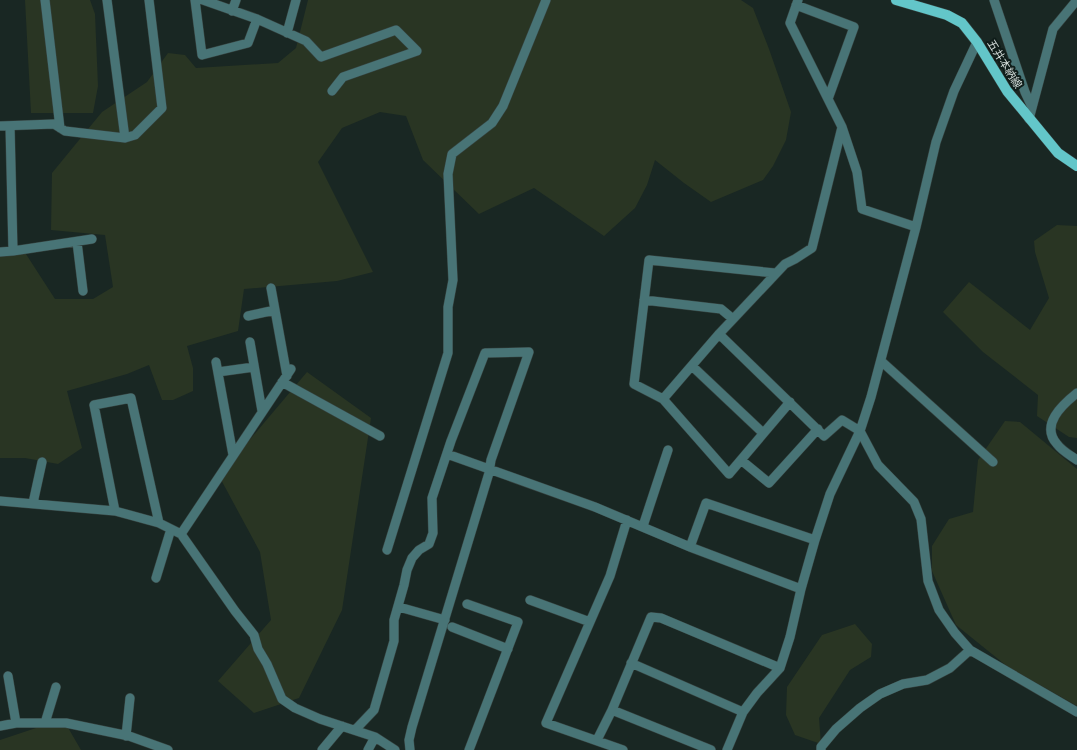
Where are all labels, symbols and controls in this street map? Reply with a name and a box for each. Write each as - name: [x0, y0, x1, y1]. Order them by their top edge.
- street label: 五井本納線: [985, 37, 1025, 91]

